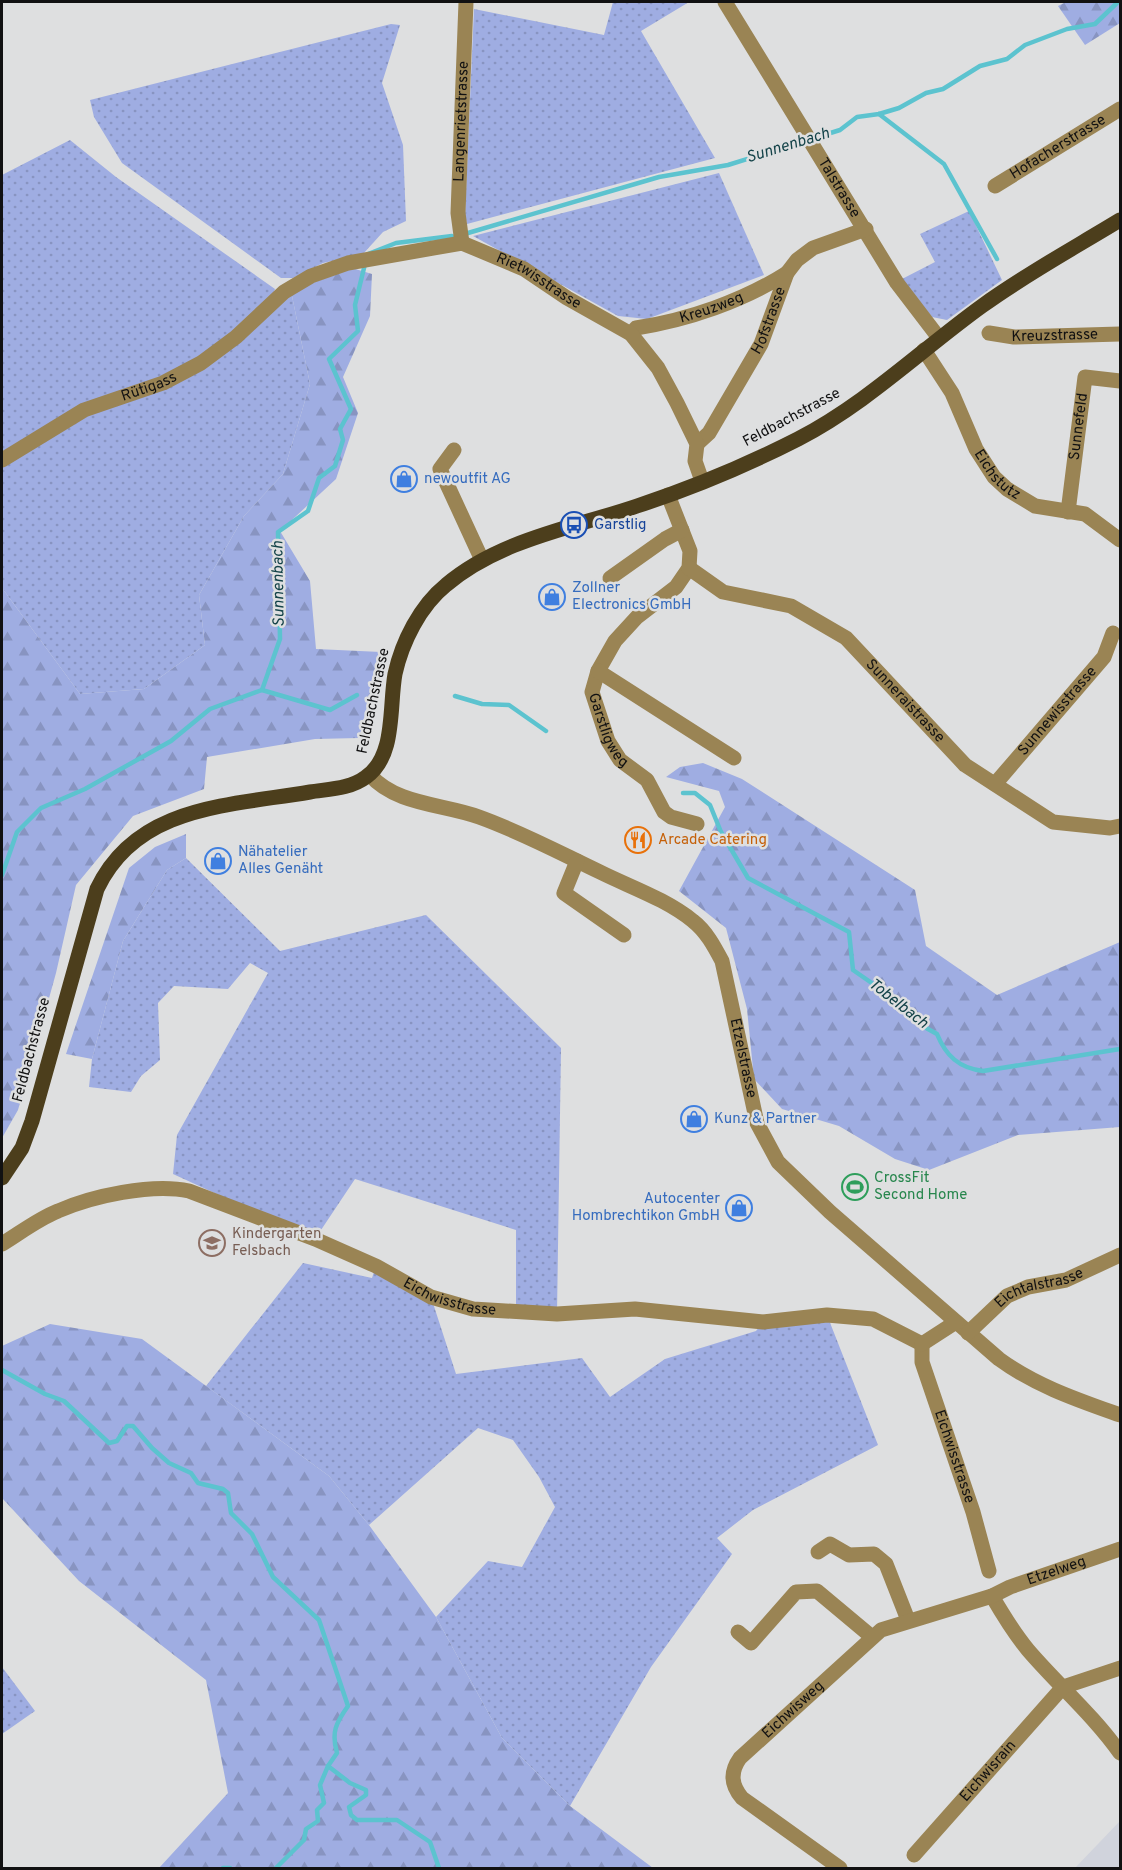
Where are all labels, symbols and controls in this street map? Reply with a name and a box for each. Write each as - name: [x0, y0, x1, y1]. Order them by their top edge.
- street label: Langenrietstrasse: [450, 61, 473, 182]
- street label: Hofacherstrasse: [1006, 110, 1110, 184]
- water label: Sunnenbach: [744, 124, 832, 168]
- street label: Talstrasse: [813, 154, 864, 221]
- street label: Rietwisstrasse: [493, 249, 585, 314]
- street label: Hofstrasse: [747, 284, 791, 358]
- street label: Kreuzweg: [677, 288, 747, 328]
- street label: Kreuzstrasse: [1011, 325, 1098, 347]
- street label: Rütigass: [119, 368, 180, 406]
- street label: Feldbachstrasse: [740, 384, 844, 452]
- street label: Sunnefeld: [1065, 392, 1092, 461]
- street label: Eichstutz: [969, 446, 1024, 504]
- shop icon: newoutfit AG: [389, 464, 419, 494]
- place label: newoutfit AG: [424, 470, 511, 489]
- bus stop icon: Garstlig: [559, 510, 589, 540]
- place label: Garstlig: [594, 516, 647, 535]
- water label: Sunnenbach: [268, 541, 290, 627]
- place label: Zollner Electronics GmbH: [572, 579, 692, 615]
- shop icon: Zollner Electronics GmbH: [537, 582, 567, 612]
- street label: Feldbachstrasse: [354, 646, 394, 756]
- street label: Sunneraistrasse: [861, 655, 949, 747]
- street label: Sunnewisstrasse: [1014, 663, 1101, 760]
- street label: Garstligweg: [584, 691, 632, 772]
- restaurant icon: Arcade Catering: [623, 825, 653, 855]
- place label: Arcade Catering: [658, 831, 767, 850]
- place label: Nähatelier Alles Genäht: [238, 843, 323, 879]
- shop icon: Nähatelier Alles Genäht: [203, 846, 233, 876]
- water label: Tobelbach: [864, 974, 932, 1034]
- street label: Feldbachstrasse: [9, 996, 55, 1104]
- street label: Etzelstrasse: [725, 1016, 761, 1100]
- shop icon: Kunz & Partner: [679, 1104, 709, 1134]
- place label: Kunz & Partner: [714, 1110, 817, 1129]
- place label: CrossFit Second Home: [874, 1169, 967, 1205]
- sports icon: CrossFit Second Home: [840, 1172, 870, 1202]
- place label: Autocenter Hombrechtikon GmbH: [572, 1190, 720, 1226]
- shop icon: Autocenter Hombrechtikon GmbH: [724, 1193, 754, 1223]
- place label: Kindergarten Felsbach: [232, 1225, 321, 1261]
- school or university icon: Kindergarten Felsbach: [197, 1228, 227, 1258]
- street label: Eichtalstrasse: [991, 1264, 1087, 1312]
- street label: Eichwisstrasse: [400, 1274, 497, 1320]
- street label: Eichwisstrasse: [929, 1407, 979, 1506]
- street label: Etzelweg: [1024, 1552, 1088, 1590]
- street label: Eichwisweg: [758, 1677, 828, 1743]
- street label: Eichwisrain: [956, 1737, 1021, 1806]

